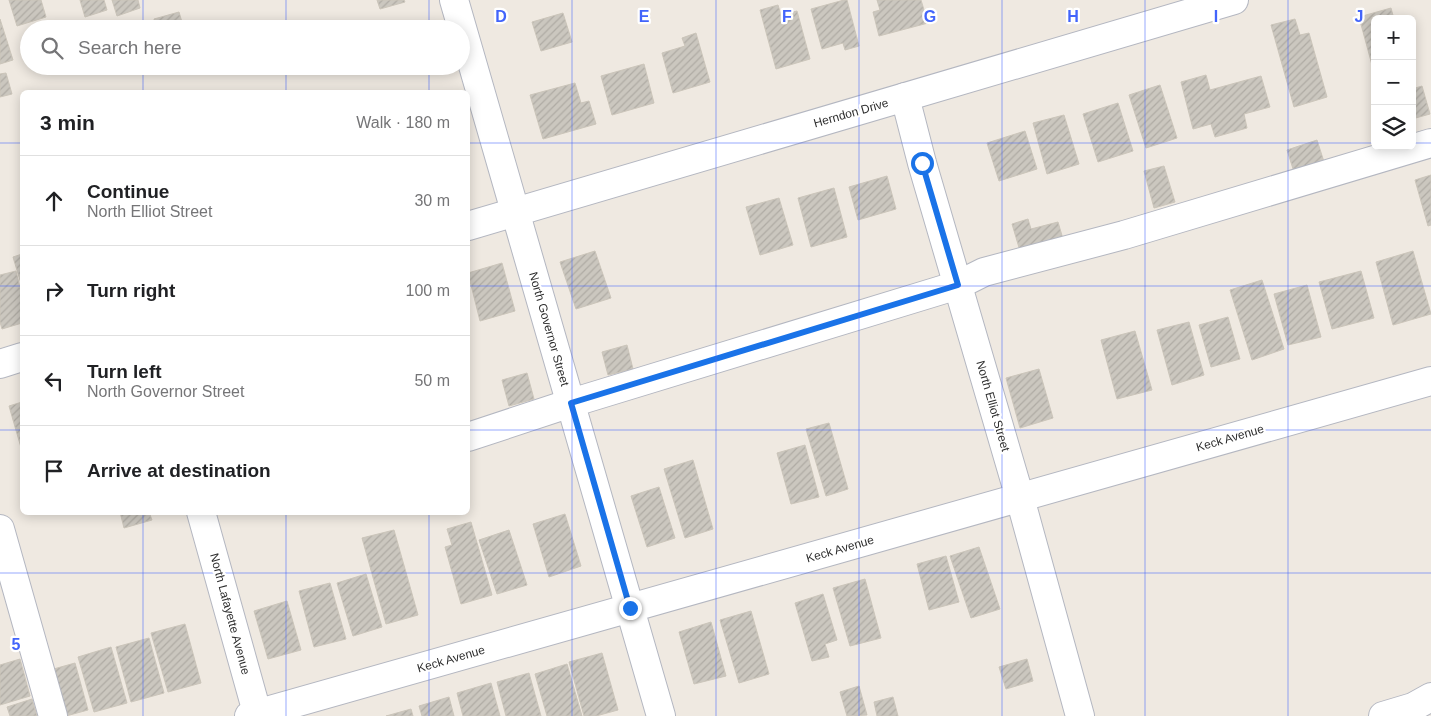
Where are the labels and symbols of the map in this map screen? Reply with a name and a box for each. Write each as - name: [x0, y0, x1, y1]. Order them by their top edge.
- text: D: [495, 8, 507, 25]
- text: E: [639, 8, 650, 25]
- text: F: [782, 8, 792, 25]
- text: G: [924, 8, 936, 25]
- text: H: [1067, 8, 1079, 25]
- text: I: [1214, 8, 1218, 25]
- text: J: [1355, 8, 1363, 25]
- street label: Herndon Drive: [812, 96, 890, 130]
- route start: [911, 152, 934, 175]
- street label: North Governor Street: [526, 270, 572, 388]
- street label: North Elliot Street: [973, 359, 1013, 454]
- street label: Keck Avenue: [1195, 422, 1266, 454]
- street label: Keck Avenue: [805, 533, 876, 565]
- street label: North Lafayette Avenue: [207, 552, 253, 677]
- route end: [619, 597, 642, 620]
- text: 5: [12, 636, 21, 653]
- street label: Keck Avenue: [416, 643, 487, 675]

